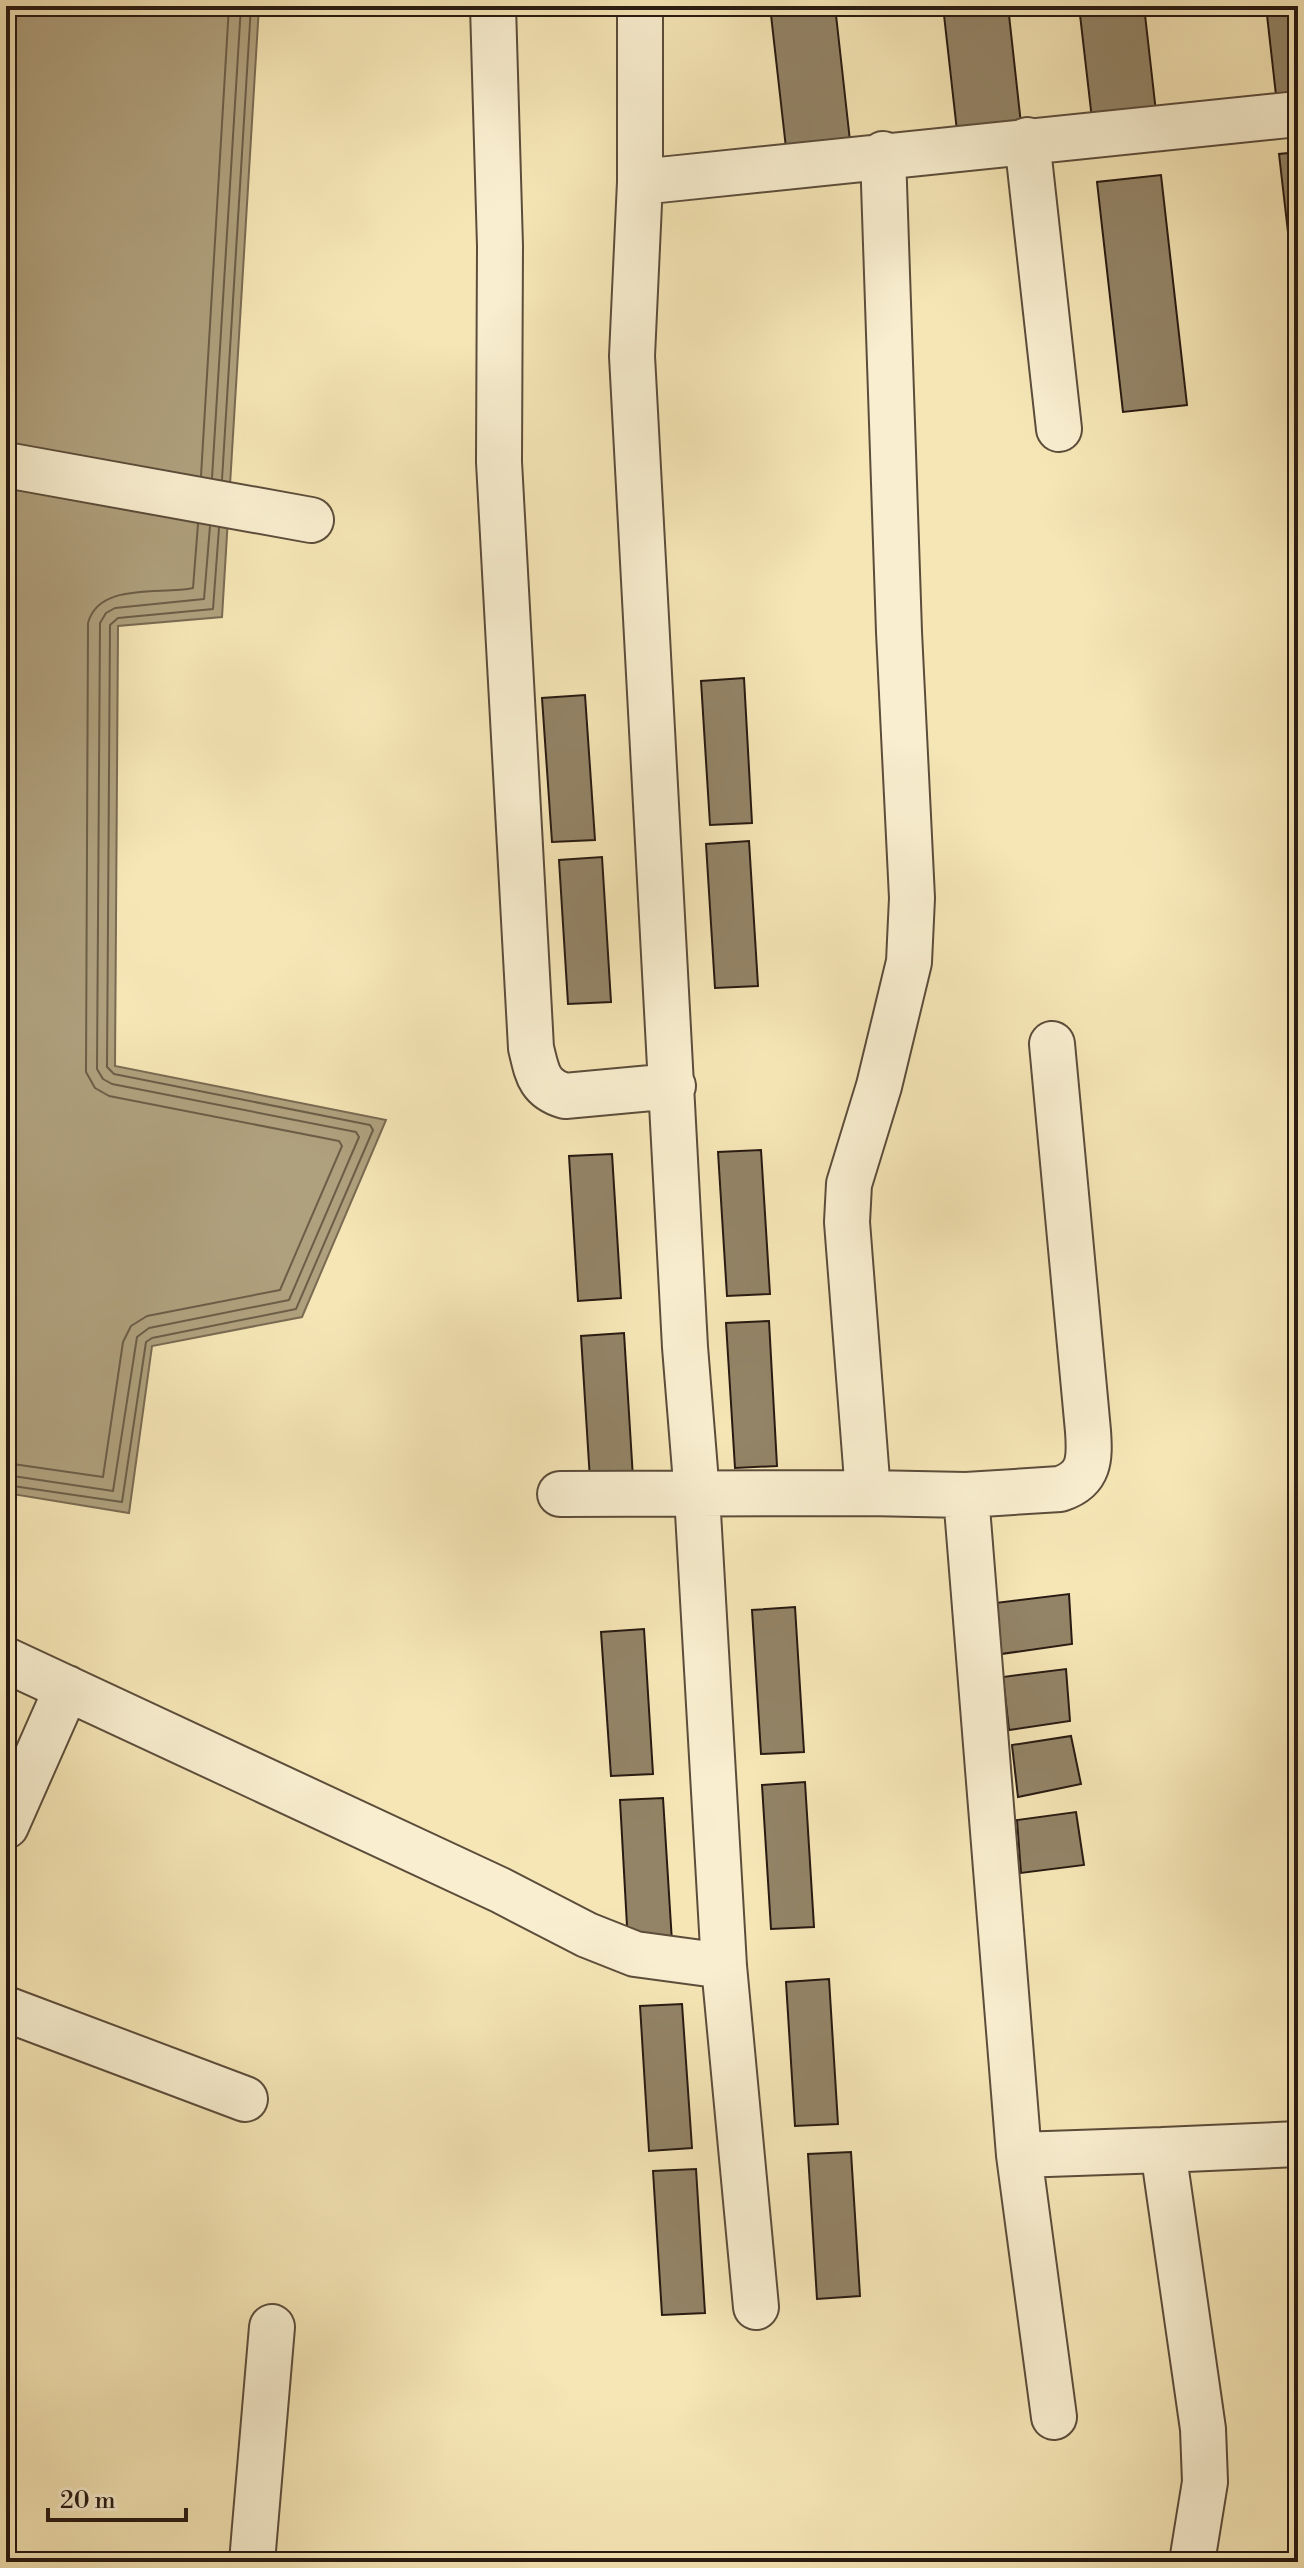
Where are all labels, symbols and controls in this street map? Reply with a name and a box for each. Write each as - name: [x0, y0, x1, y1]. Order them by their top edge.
- scale bar: [48, 2472, 186, 2522]
- text: 20 m: [60, 2486, 116, 2516]

